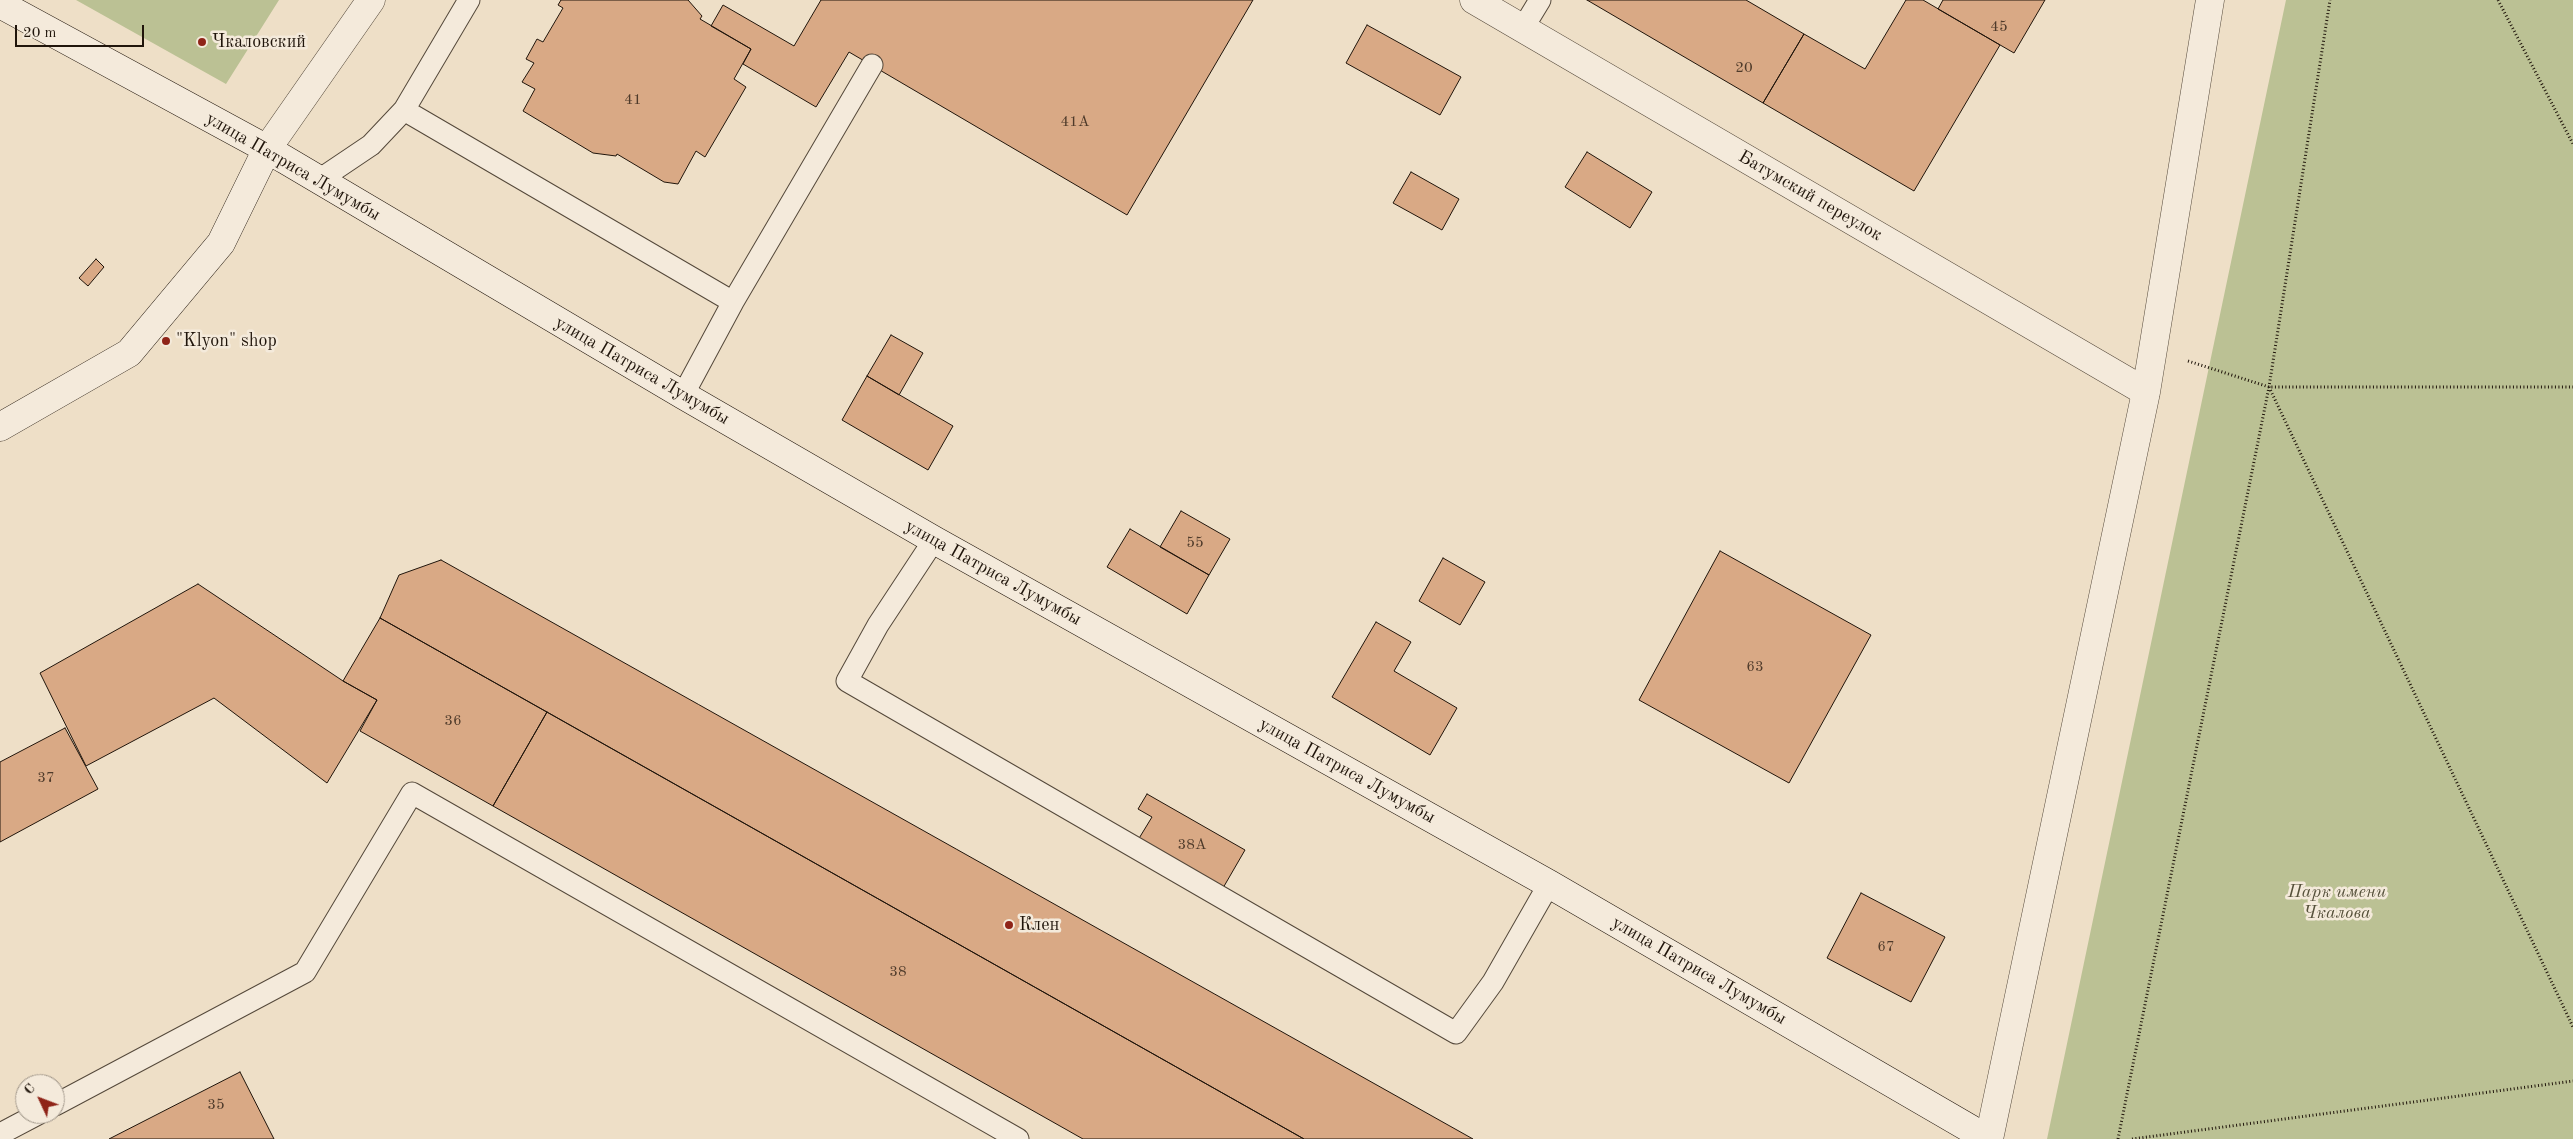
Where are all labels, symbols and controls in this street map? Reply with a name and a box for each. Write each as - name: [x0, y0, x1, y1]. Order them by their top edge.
- scale bar: [18, 15, 146, 47]
- house number: 45: [1990, 18, 2008, 36]
- text: 20 m: [23, 26, 57, 41]
- place label: Чкаловский: [212, 31, 306, 53]
- marker: Чкаловский: [196, 36, 208, 48]
- house number: 20: [1735, 59, 1753, 77]
- house number: 41: [624, 91, 642, 109]
- street label: улица Патриса Лумумбы: [202, 108, 384, 226]
- house number: 41А: [1061, 113, 1089, 131]
- street label: Батумский переулок: [1734, 146, 1886, 246]
- street label: улица Патриса Лумумбы: [551, 312, 733, 430]
- place label: "Klyon" shop: [176, 330, 277, 352]
- marker: "Klyon" shop: [160, 335, 172, 347]
- street label: улица Патриса Лумумбы: [901, 516, 1085, 630]
- house number: 55: [1186, 534, 1204, 552]
- house number: 63: [1746, 658, 1764, 676]
- house number: 36: [444, 712, 462, 730]
- street label: улица Патриса Лумумбы: [1255, 714, 1439, 828]
- house number: 37: [37, 769, 55, 787]
- house number: 38А: [1178, 836, 1206, 854]
- park label: Парк имени Чкалова: [2288, 881, 2386, 924]
- street label: улица Патриса Лумумбы: [1608, 912, 1790, 1030]
- place label: Клен: [1019, 914, 1059, 936]
- marker: Клен: [1003, 919, 1015, 931]
- house number: 67: [1877, 938, 1895, 956]
- house number: 38: [889, 963, 907, 981]
- north arrow: [15, 1074, 65, 1124]
- text: С: [21, 1081, 38, 1098]
- house number: 35: [207, 1096, 225, 1114]

